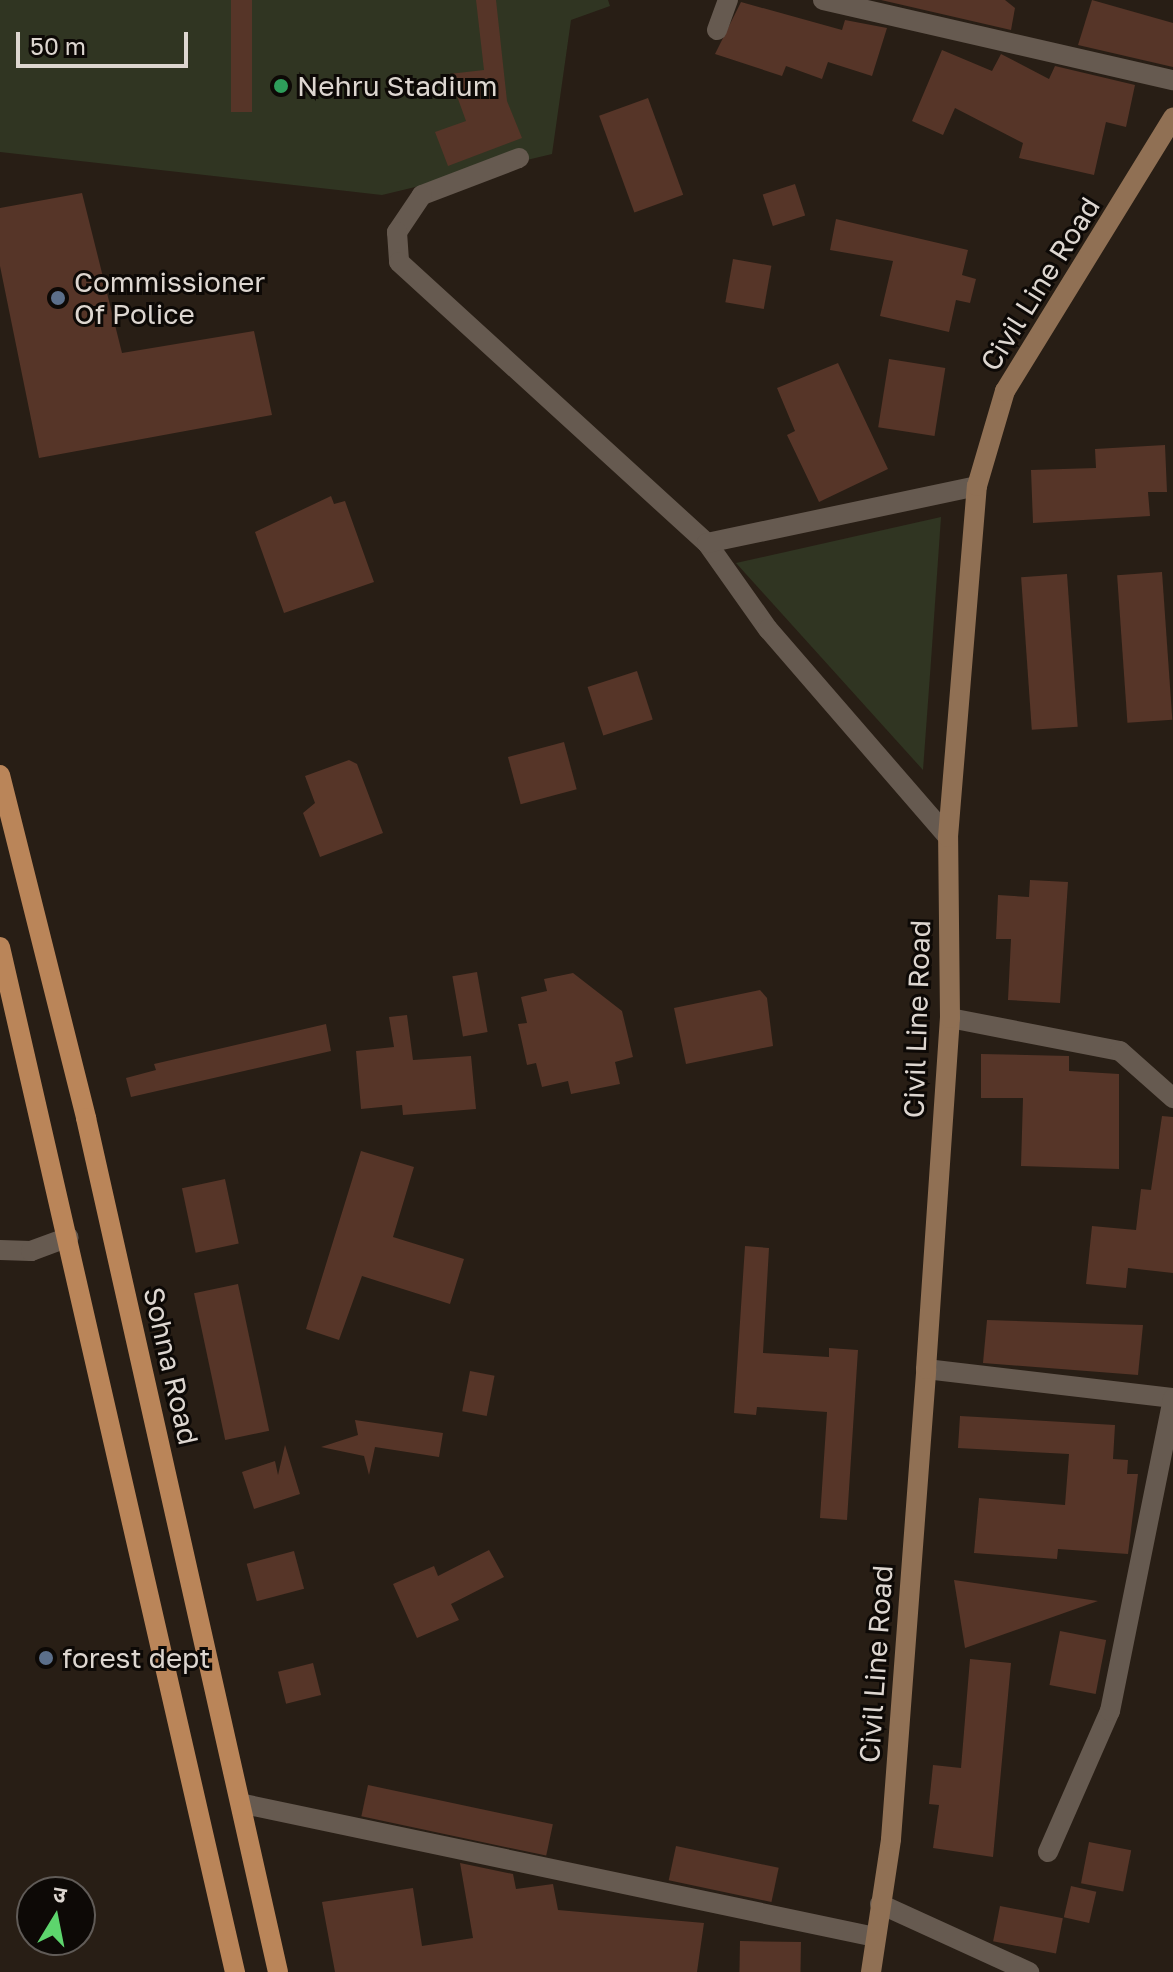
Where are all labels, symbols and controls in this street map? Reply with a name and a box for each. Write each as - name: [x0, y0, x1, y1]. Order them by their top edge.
- scale bar: [20, 16, 192, 66]
- text: 50 m: [30, 31, 86, 60]
- place label: Nehru Stadium: [297, 69, 497, 103]
- marker: Nehru Stadium: [272, 77, 290, 95]
- street label: Civil Line Road: [973, 191, 1107, 377]
- place label: Commissioner Of Police: [74, 265, 265, 331]
- marker: Commissioner Of Police: [49, 289, 67, 307]
- street label: Civil Line Road: [897, 919, 937, 1119]
- street label: Sohna Road: [137, 1284, 205, 1448]
- street label: Civil Line Road: [852, 1564, 900, 1764]
- place label: forest dept: [62, 1641, 211, 1675]
- marker: forest dept: [37, 1649, 55, 1667]
- north arrow: [16, 1876, 96, 1956]
- text: उ: [51, 1879, 69, 1908]

